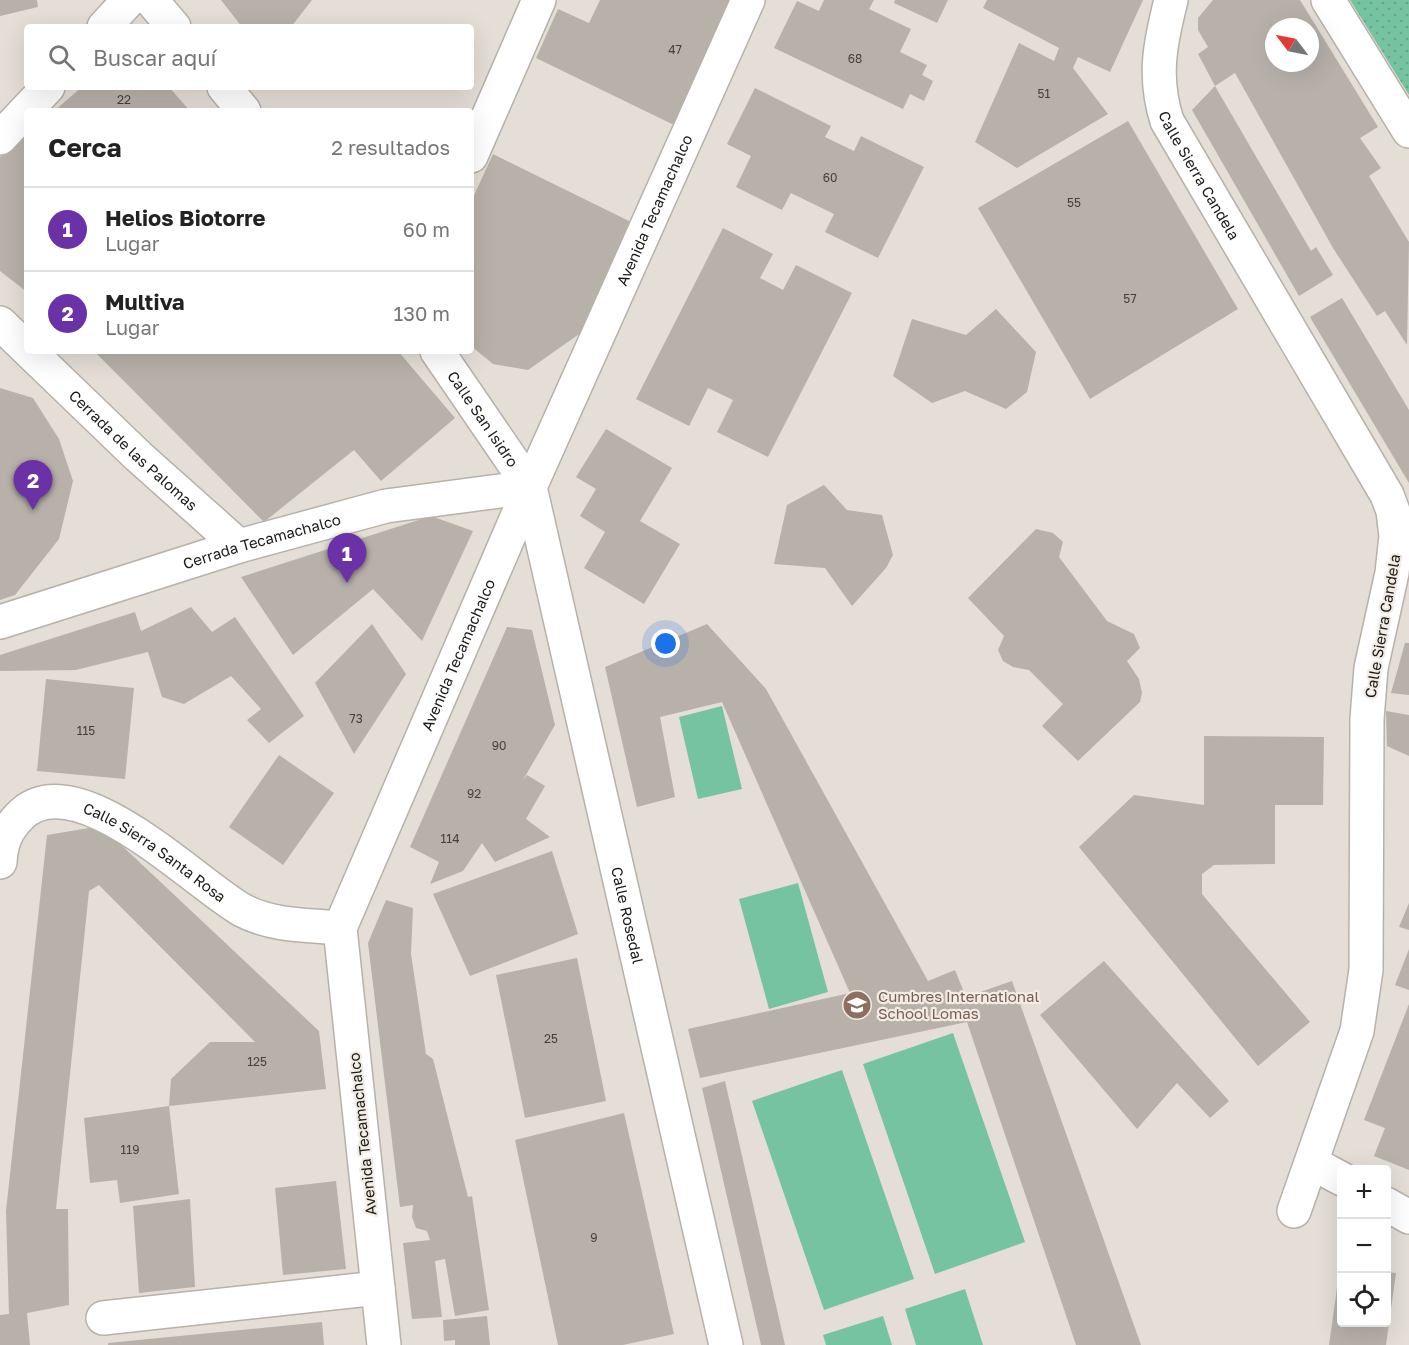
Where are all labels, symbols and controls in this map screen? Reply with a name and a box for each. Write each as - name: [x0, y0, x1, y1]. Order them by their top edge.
- north arrow: [1265, 18, 1319, 72]
- search box: [24, 24, 474, 90]
- icon: search: [45, 41, 78, 74]
- house number: 47: [668, 42, 682, 57]
- text: Buscar aquí: [93, 44, 216, 71]
- house number: 68: [848, 51, 862, 66]
- house number: 51: [1038, 86, 1051, 101]
- house number: 22: [117, 92, 131, 107]
- street label: Calle Sierra Candela: [1155, 109, 1244, 243]
- text: Cerca: [48, 132, 122, 163]
- street label: Avenida Tecamachalco: [612, 132, 696, 288]
- text: 2 resultados: [331, 135, 450, 159]
- house number: 60: [823, 170, 837, 185]
- house number: 55: [1067, 195, 1081, 210]
- text: Helios Biotorre: [105, 204, 266, 231]
- text: 1: [62, 217, 73, 241]
- text: 60 m: [403, 217, 450, 241]
- text: Lugar: [105, 231, 160, 255]
- text: Multiva: [105, 288, 185, 315]
- house number: 57: [1123, 291, 1137, 306]
- text: 2: [61, 301, 74, 325]
- text: 130 m: [394, 301, 450, 325]
- text: Lugar: [105, 315, 160, 339]
- street label: Calle San Isidro: [444, 367, 522, 470]
- street label: Cerrada de las Palomas: [66, 386, 202, 514]
- pin: 2: [14, 460, 52, 510]
- street label: Cerrada Tecamachalco: [181, 510, 343, 572]
- pin: 1: [328, 534, 366, 583]
- street label: Calle Sierra Candela: [1360, 553, 1404, 699]
- street label: Avenida Tecamachalco: [417, 576, 498, 733]
- your location: [651, 629, 680, 658]
- house number: 73: [349, 711, 363, 726]
- house number: 115: [77, 723, 95, 738]
- house number: 90: [492, 738, 506, 753]
- house number: 92: [467, 786, 481, 801]
- street label: Calle Sierra Santa Rosa: [81, 798, 230, 906]
- house number: 114: [441, 831, 459, 846]
- street label: Calle Rosedal: [608, 865, 648, 966]
- place label: Cumbres International School Lomas: [878, 987, 1039, 1022]
- school or university icon: Cumbres International School Lomas: [841, 989, 873, 1021]
- house number: 25: [544, 1031, 558, 1046]
- street label: Avenida Tecamachalco: [345, 1052, 379, 1216]
- house number: 125: [247, 1054, 267, 1069]
- house number: 119: [121, 1142, 139, 1157]
- map controls: [1337, 1165, 1391, 1327]
- button: +: [1337, 1165, 1391, 1219]
- button: −: [1337, 1219, 1391, 1273]
- house number: 9: [590, 1230, 598, 1245]
- button: locate: [1337, 1273, 1391, 1327]

